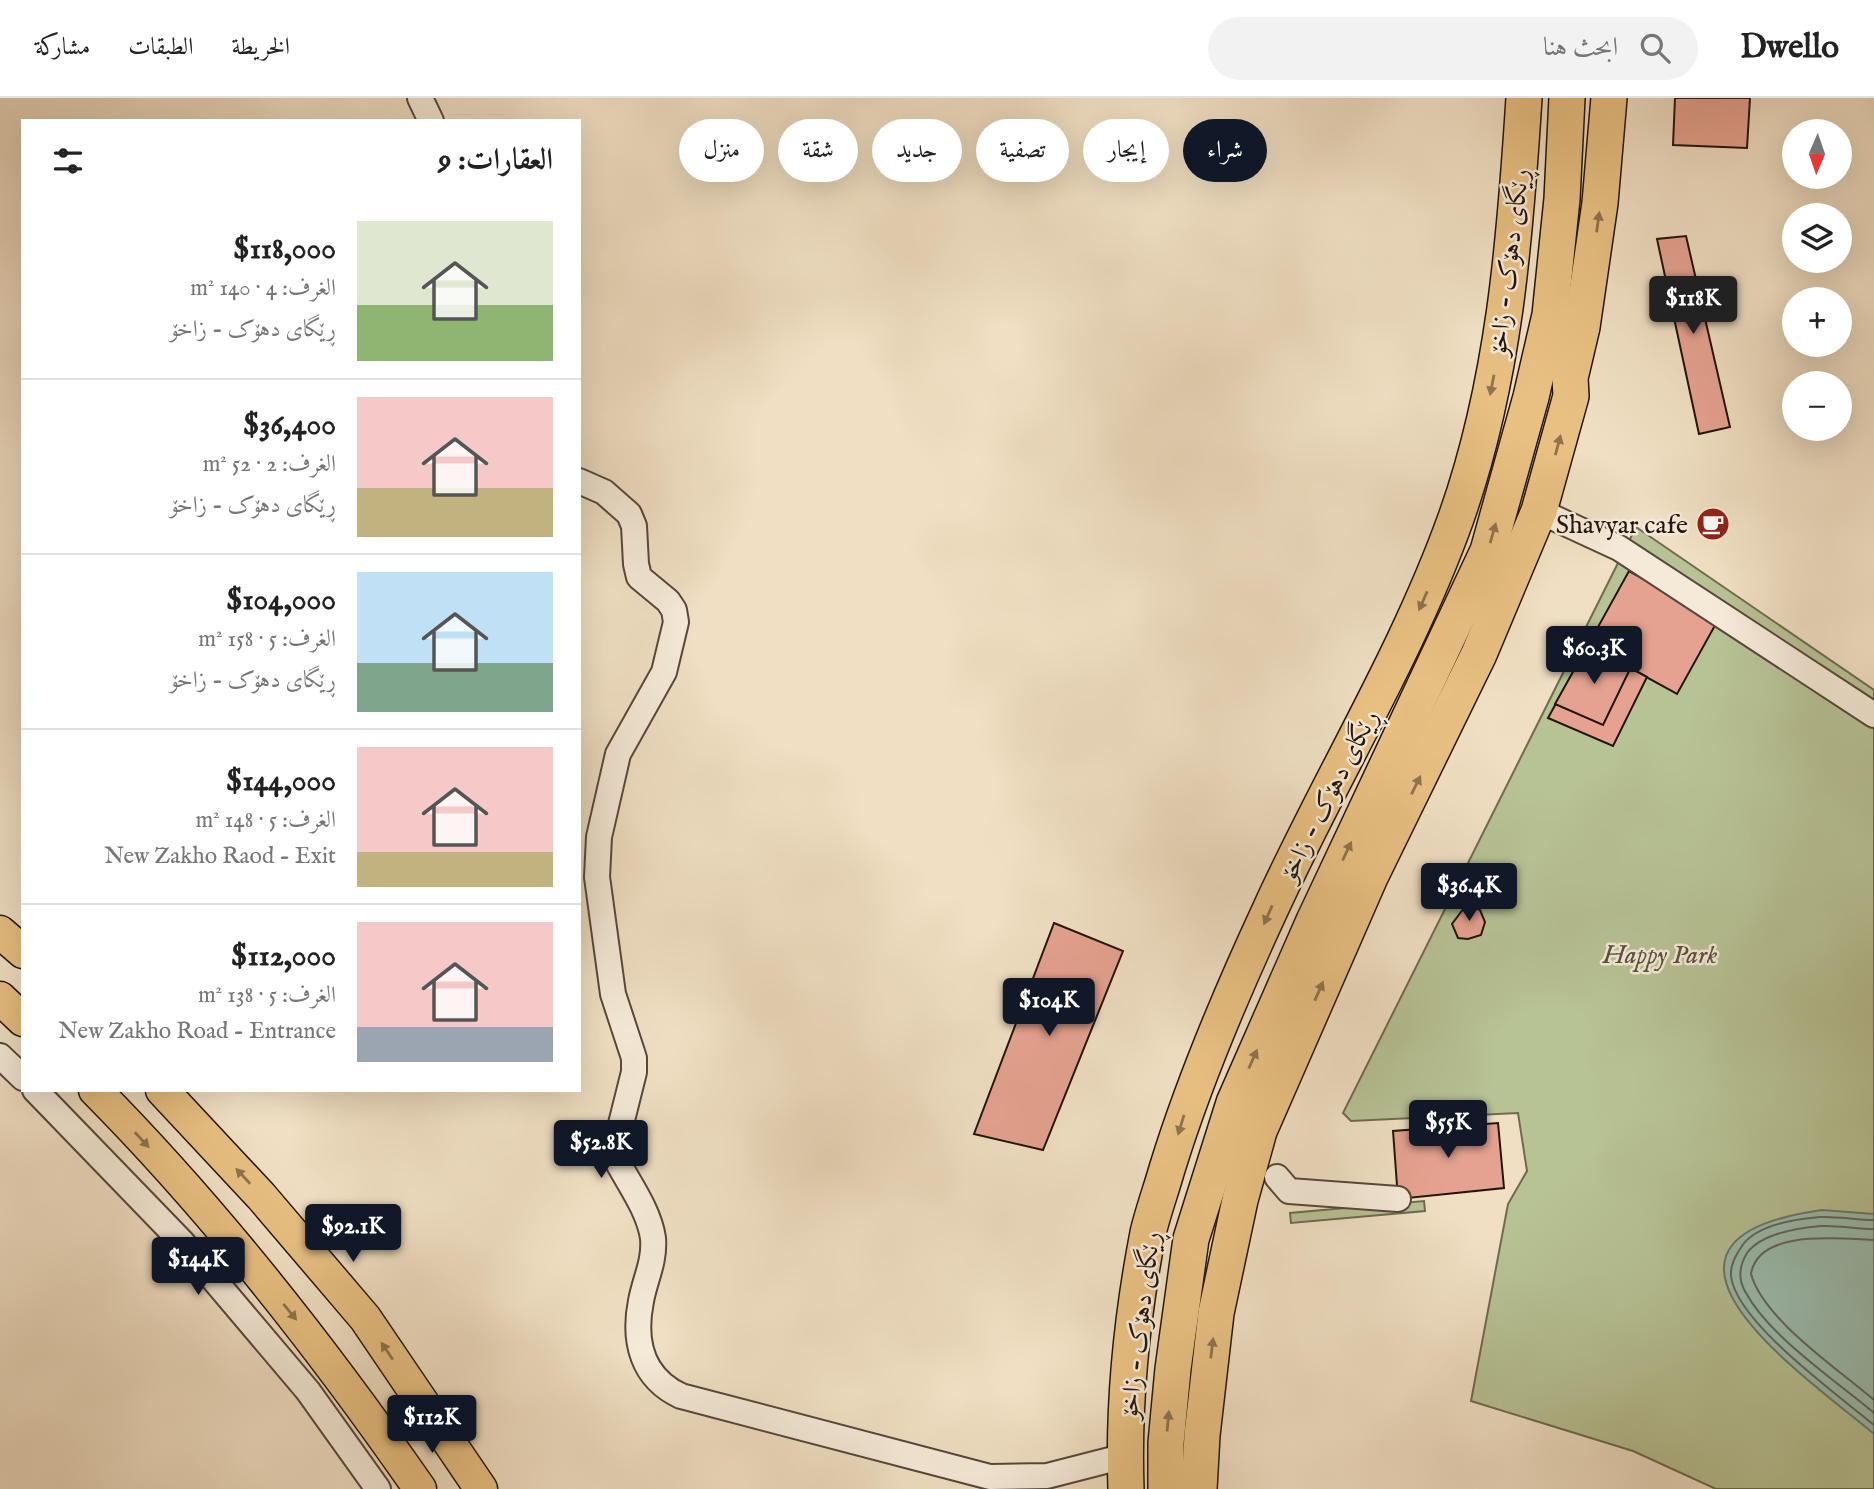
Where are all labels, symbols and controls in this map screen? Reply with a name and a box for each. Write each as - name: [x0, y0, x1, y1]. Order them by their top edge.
- search box: [1208, 17, 1698, 80]
- text: Dwello: [1740, 27, 1839, 69]
- icon: search: [1636, 29, 1674, 67]
- text: ابحث هنا: [1543, 31, 1618, 64]
- text: مشاركة: [35, 32, 90, 63]
- text: الطبقات: [128, 32, 194, 63]
- text: الخريطة: [232, 32, 290, 63]
- chip: منزل: [679, 119, 764, 182]
- chip: شقة: [778, 119, 858, 182]
- chip: جديد: [872, 119, 962, 182]
- chip: تصفية: [976, 119, 1069, 182]
- chip: إيجار: [1083, 119, 1169, 182]
- chip: شراء: [1183, 119, 1267, 182]
- north arrow: [1782, 119, 1852, 189]
- map controls: [1782, 119, 1852, 441]
- icon: filters: [49, 142, 87, 180]
- text: العقارات: 9: [438, 142, 553, 180]
- street label: ڕێگای دهۆک - زاخۆ: [1480, 167, 1541, 361]
- button: layers: [1782, 203, 1852, 273]
- one-way arrow: [1592, 211, 1603, 233]
- text: $118,000: [233, 231, 336, 269]
- icon: home: [413, 249, 497, 333]
- text: الغرف: 4 · 140 m²: [190, 274, 336, 303]
- pin: $118K: [1644, 276, 1742, 336]
- text: $118K: [1665, 284, 1721, 313]
- button: +: [1782, 287, 1852, 357]
- text: ڕێگای دهۆک - زاخۆ: [170, 315, 336, 344]
- button: −: [1782, 371, 1852, 441]
- one-way arrow: [1486, 374, 1497, 396]
- text: $36,400: [243, 407, 336, 445]
- icon: home: [413, 425, 497, 509]
- one-way arrow: [1553, 434, 1563, 455]
- text: الغرف: 2 · 52 m²: [203, 450, 336, 479]
- text: ڕێگای دهۆک - زاخۆ: [170, 491, 336, 520]
- cafe icon: Shavyar cafe: [1694, 505, 1732, 543]
- place label: Shavyar cafe: [1556, 509, 1688, 542]
- one-way arrow: [1488, 523, 1498, 544]
- text: $104,000: [226, 582, 336, 620]
- one-way arrow: [1417, 591, 1429, 611]
- icon: home: [413, 600, 497, 684]
- text: الغرف: 5 · 158 m²: [198, 625, 336, 654]
- pin: $60.3K: [1537, 626, 1651, 686]
- text: $60.3K: [1562, 634, 1626, 663]
- text: ڕێگای دهۆک - زاخۆ: [170, 666, 336, 695]
- street label: ڕێگای دهۆک - زاخۆ: [1270, 704, 1390, 891]
- text: $144,000: [226, 763, 336, 801]
- icon: home: [413, 775, 497, 859]
- one-way arrow: [1410, 775, 1421, 795]
- text: الغرف: 5 · 148 m²: [195, 806, 336, 835]
- one-way arrow: [1341, 841, 1353, 861]
- text: New Zakho Raod - Exit: [104, 842, 336, 871]
- pin: $36.4K: [1412, 864, 1526, 923]
- text: $36.4K: [1437, 871, 1501, 900]
- one-way arrow: [1262, 904, 1273, 925]
- text: $112,000: [231, 938, 336, 976]
- park label: Happy Park: [1602, 939, 1718, 972]
- icon: home: [413, 950, 497, 1034]
- pin: $104K: [1000, 978, 1098, 1038]
- text: الغرف: 5 · 138 m²: [198, 981, 336, 1010]
- one-way arrow: [1313, 981, 1325, 1001]
- text: $104K: [1019, 986, 1079, 1015]
- text: New Zakho Road - Entrance: [58, 1017, 336, 1046]
- one-way arrow: [1248, 1048, 1259, 1069]
- pin: $55K: [1407, 1100, 1489, 1160]
- text: $55K: [1425, 1108, 1471, 1137]
- one-way arrow: [1175, 1114, 1185, 1135]
- pin: $52.8K: [544, 1121, 658, 1180]
- text: $52.8K: [570, 1128, 632, 1157]
- one-way arrow: [133, 1131, 149, 1148]
- one-way arrow: [235, 1168, 251, 1185]
- pin: $92.1K: [296, 1204, 410, 1264]
- text: $92.1K: [321, 1212, 385, 1241]
- street label: ڕێگای دهۆک - زاخۆ: [1111, 1230, 1172, 1424]
- pin: $144K: [149, 1238, 247, 1297]
- text: $144K: [168, 1245, 228, 1274]
- one-way arrow: [282, 1303, 297, 1321]
- one-way arrow: [1206, 1337, 1217, 1359]
- one-way arrow: [381, 1342, 394, 1361]
- pin: $112K: [383, 1396, 481, 1455]
- text: $112K: [403, 1403, 461, 1432]
- one-way arrow: [1163, 1410, 1174, 1432]

